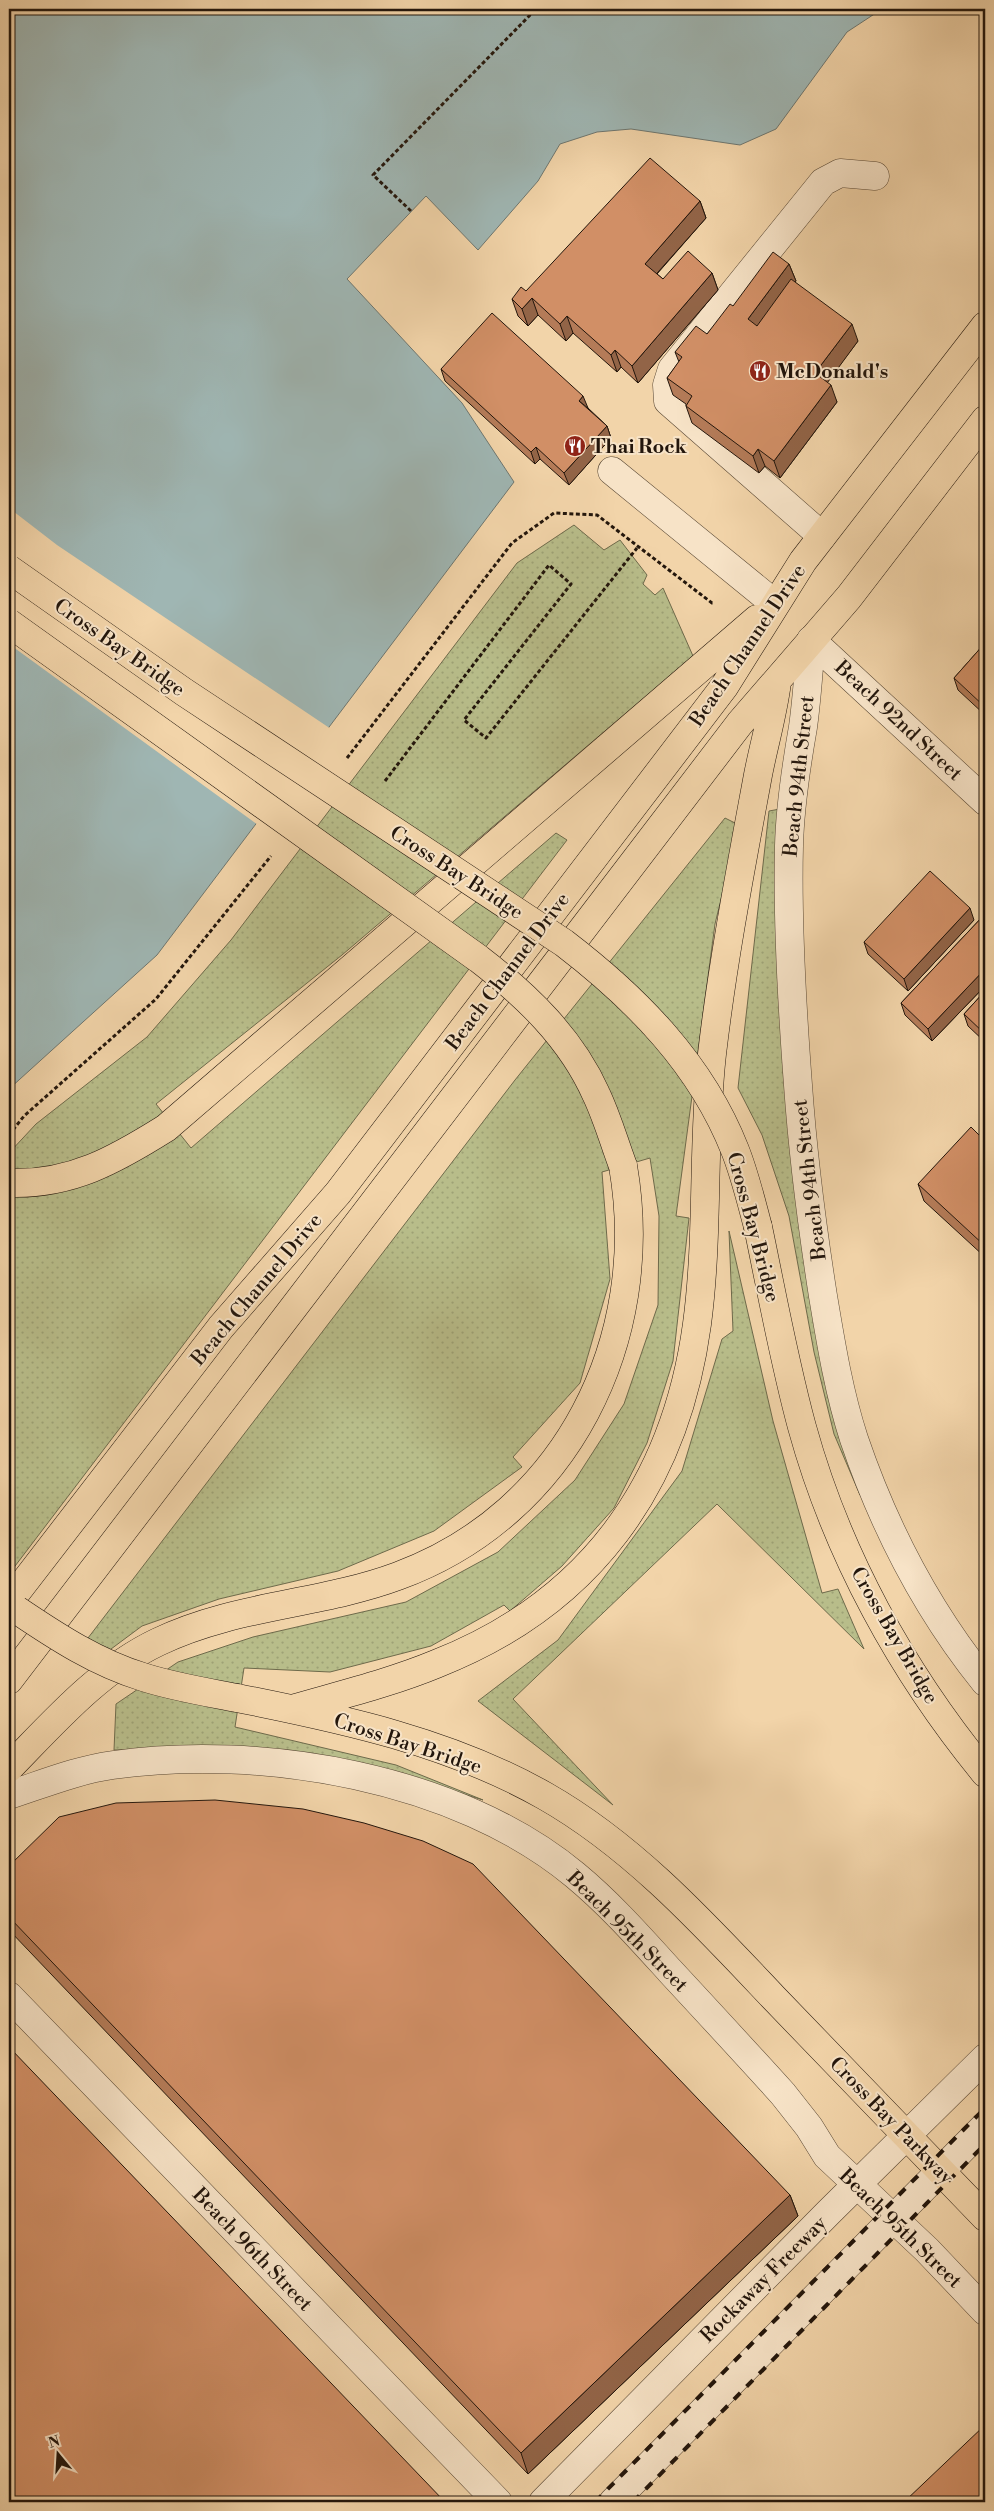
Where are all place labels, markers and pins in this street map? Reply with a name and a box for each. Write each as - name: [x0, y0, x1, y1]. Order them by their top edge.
- restaurant icon: McDonald's: [748, 359, 772, 383]
- place label: McDonald's: [776, 360, 888, 385]
- restaurant icon: Thai Rock: [563, 434, 587, 458]
- place label: Thai Rock: [591, 435, 688, 460]

